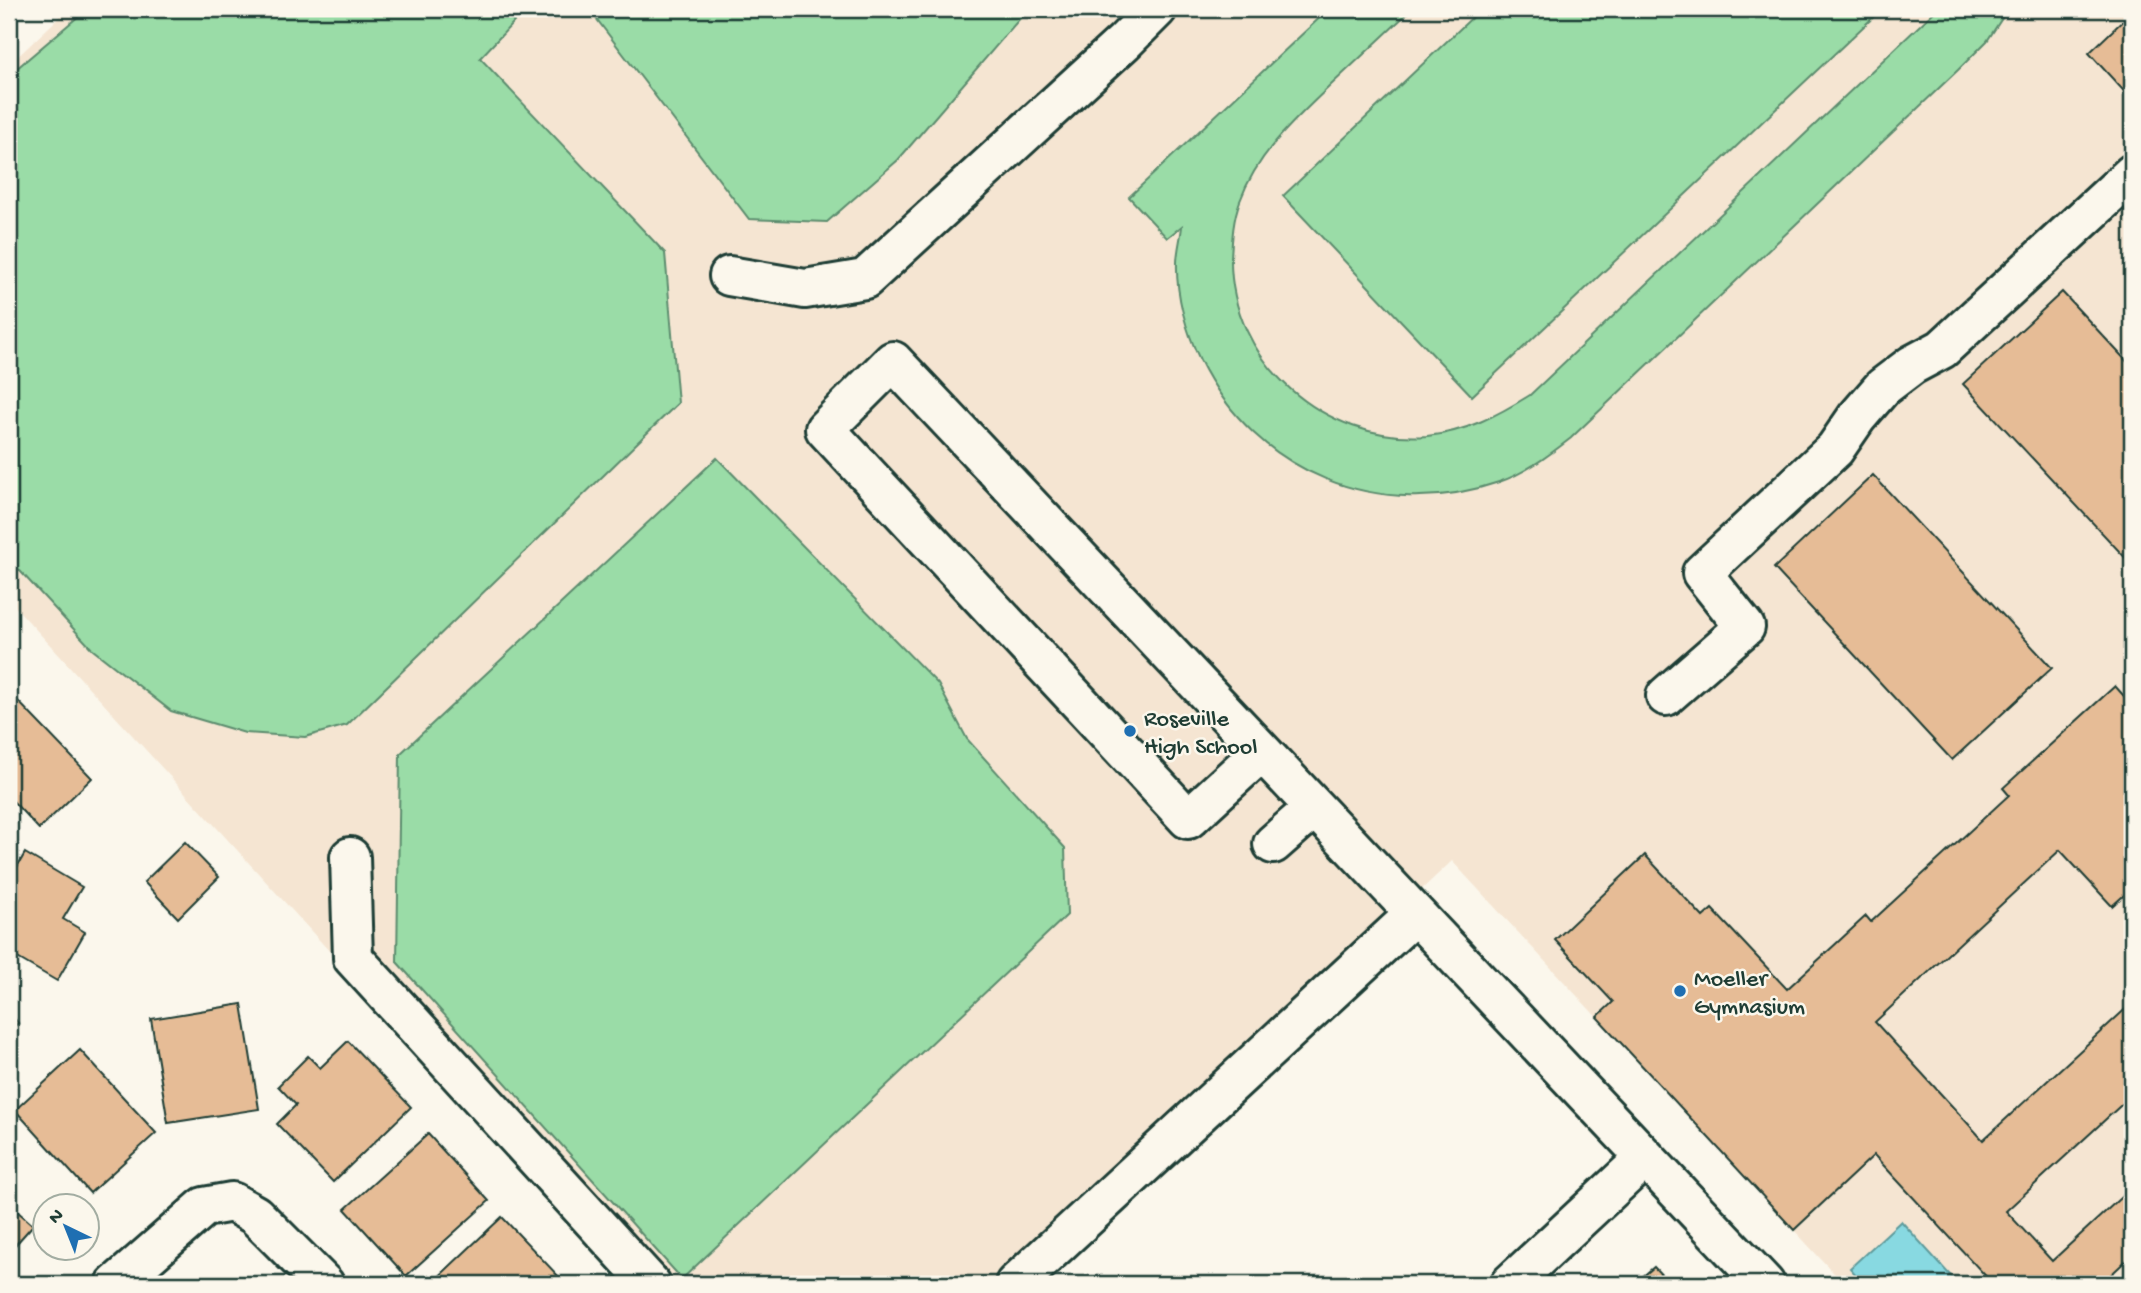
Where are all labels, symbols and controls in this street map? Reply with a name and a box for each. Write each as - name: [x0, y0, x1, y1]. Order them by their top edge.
- place label: Roseville High School: [1144, 706, 1258, 763]
- marker: Roseville High School: [1122, 723, 1138, 739]
- place label: Moeller Gymnasium: [1694, 966, 1805, 1023]
- marker: Moeller Gymnasium: [1672, 983, 1688, 999]
- north arrow: [32, 1192, 102, 1262]
- text: N: [44, 1204, 69, 1230]

